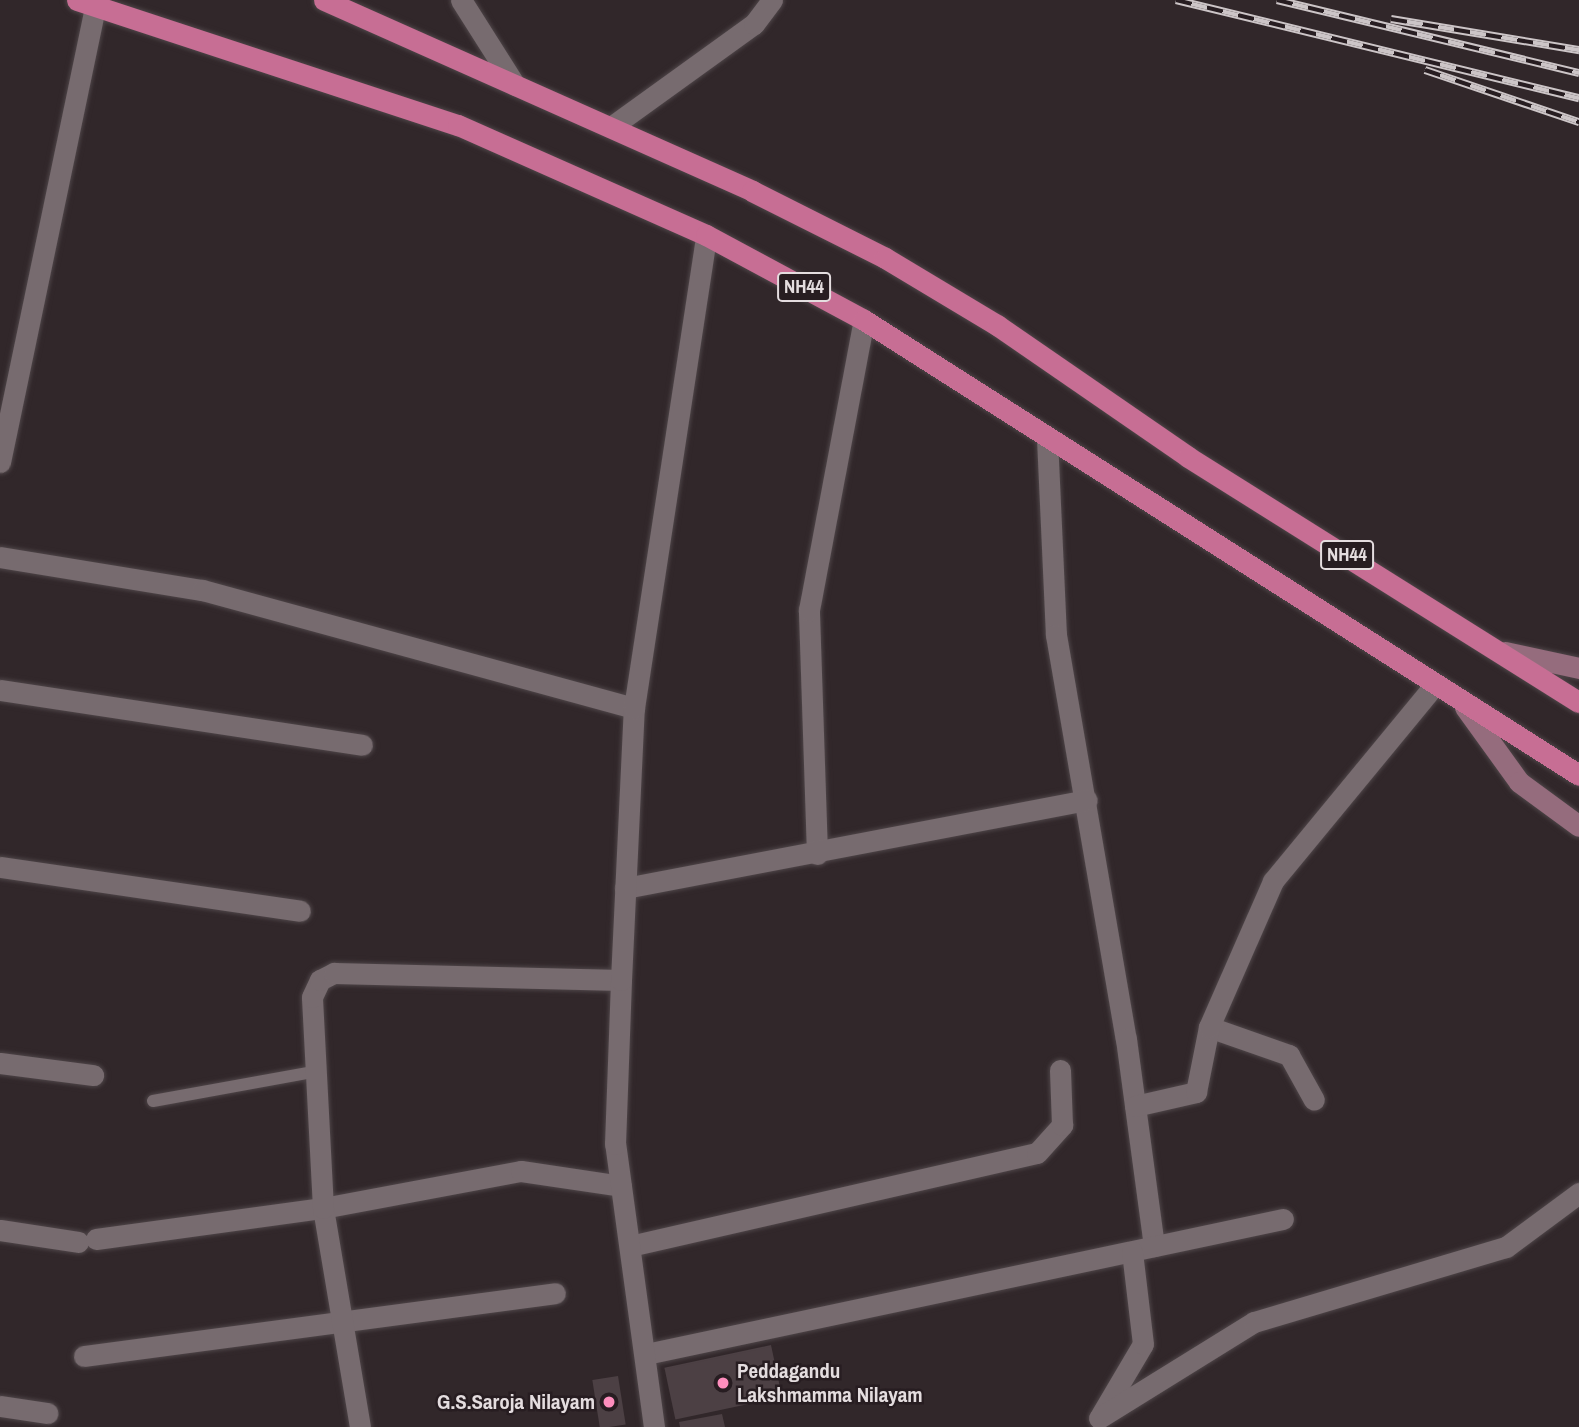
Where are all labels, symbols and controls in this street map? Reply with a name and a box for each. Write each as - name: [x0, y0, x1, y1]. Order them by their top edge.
- road number: NH44: [776, 272, 832, 302]
- road number: NH44: [1319, 540, 1375, 570]
- place label: Peddagandu Lakshmamma Nilayam: [737, 1358, 923, 1408]
- marker: Peddagandu Lakshmamma Nilayam: [715, 1375, 731, 1391]
- place label: G.S.Saroja Nilayam: [437, 1389, 595, 1415]
- marker: G.S.Saroja Nilayam: [601, 1394, 617, 1410]

